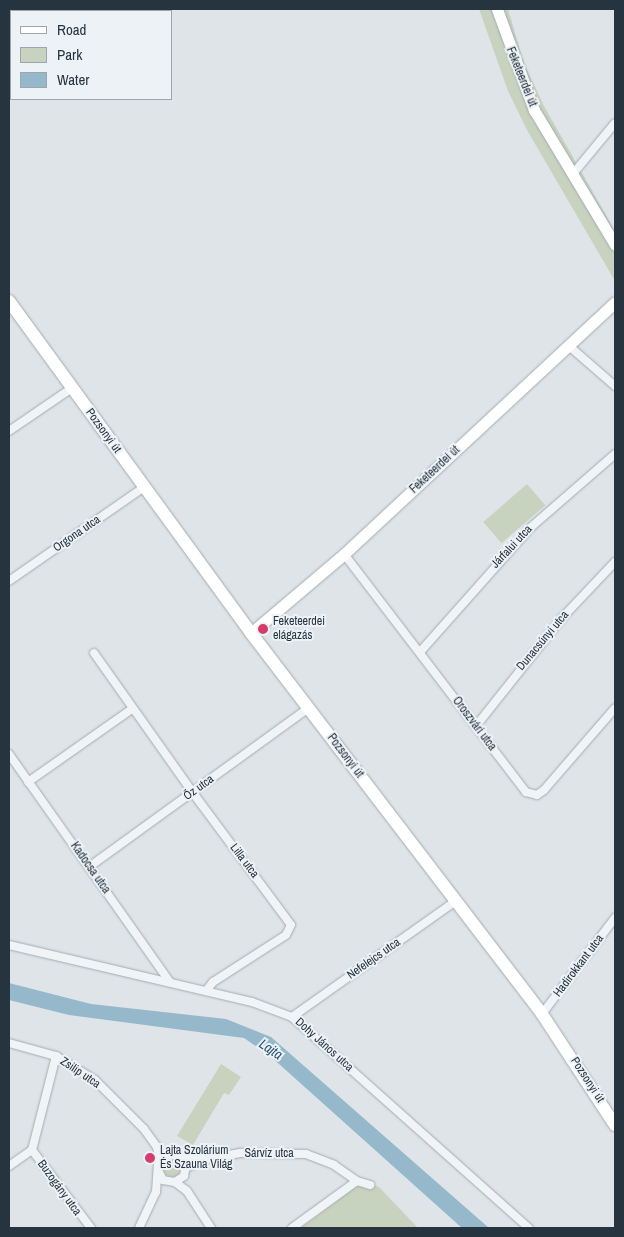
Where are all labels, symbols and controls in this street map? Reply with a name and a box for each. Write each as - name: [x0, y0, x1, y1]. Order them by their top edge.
- legend: [10, 10, 172, 100]
- text: Road: [57, 19, 86, 40]
- text: Park: [57, 44, 82, 65]
- street label: Feketeerdei út: [503, 45, 539, 109]
- text: Water: [57, 69, 89, 90]
- street label: Pozsonyi út: [82, 406, 124, 456]
- street label: Feketeerdei út: [407, 443, 463, 497]
- street label: Orgona utca: [51, 513, 103, 555]
- street label: Járfalui utca: [488, 522, 536, 572]
- street label: Dunacsúnyi utca: [514, 608, 572, 674]
- place label: Feketeerdei elágazás: [273, 615, 325, 643]
- marker: Feketeerdei elágazás: [257, 623, 269, 635]
- street label: Oroszvári utca: [449, 694, 499, 754]
- street label: Pozsonyi út: [324, 731, 366, 781]
- street label: Őz utca: [181, 772, 217, 804]
- street label: Kadocsa utca: [67, 839, 113, 897]
- street label: Lilla utca: [226, 841, 262, 881]
- street label: Hadirokkant utca: [551, 932, 607, 1000]
- street label: Nefelejcs utca: [345, 935, 403, 983]
- street label: Dohy János utca: [292, 1015, 356, 1075]
- water label: Lajta: [256, 1035, 286, 1063]
- street label: Zsilip utca: [57, 1054, 103, 1092]
- street label: Pozsonyi út: [567, 1055, 607, 1105]
- place label: Lajta Szolárium És Szauna Világ: [160, 1144, 233, 1172]
- street label: Sárvíz utca: [244, 1147, 294, 1161]
- marker: Lajta Szolárium És Szauna Világ: [144, 1152, 156, 1164]
- street label: Buzogány utca: [34, 1157, 84, 1219]

